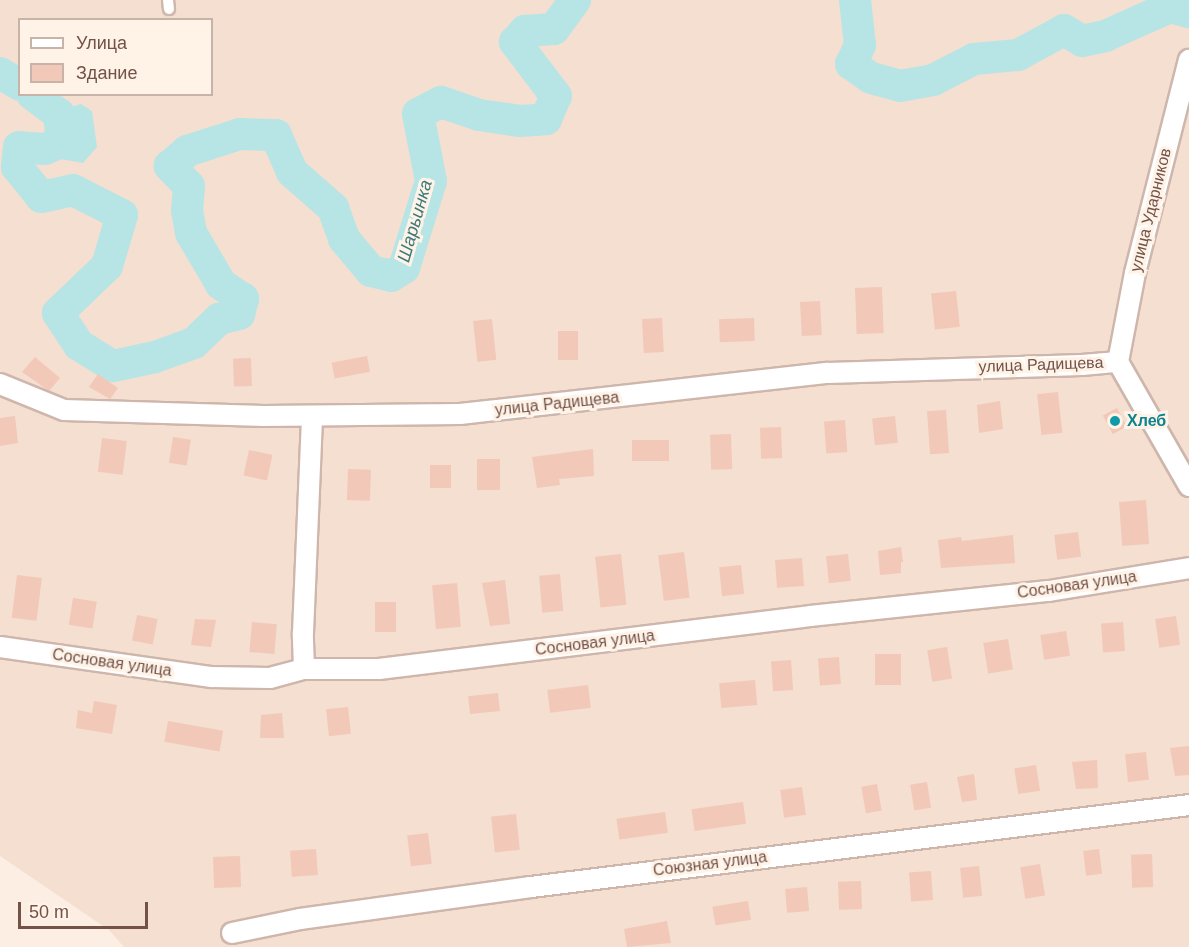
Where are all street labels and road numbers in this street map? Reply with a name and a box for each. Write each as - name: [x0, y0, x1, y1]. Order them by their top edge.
- street label: улица Ударников: [1126, 146, 1176, 274]
- street label: улица Радищева: [978, 353, 1104, 377]
- street label: улица Радищева: [494, 388, 620, 420]
- street label: Сосновая улица: [1016, 567, 1138, 603]
- street label: Сосновая улица: [534, 626, 656, 660]
- street label: Сосновая улица: [51, 645, 173, 681]
- street label: Союзная улица: [652, 847, 768, 881]

